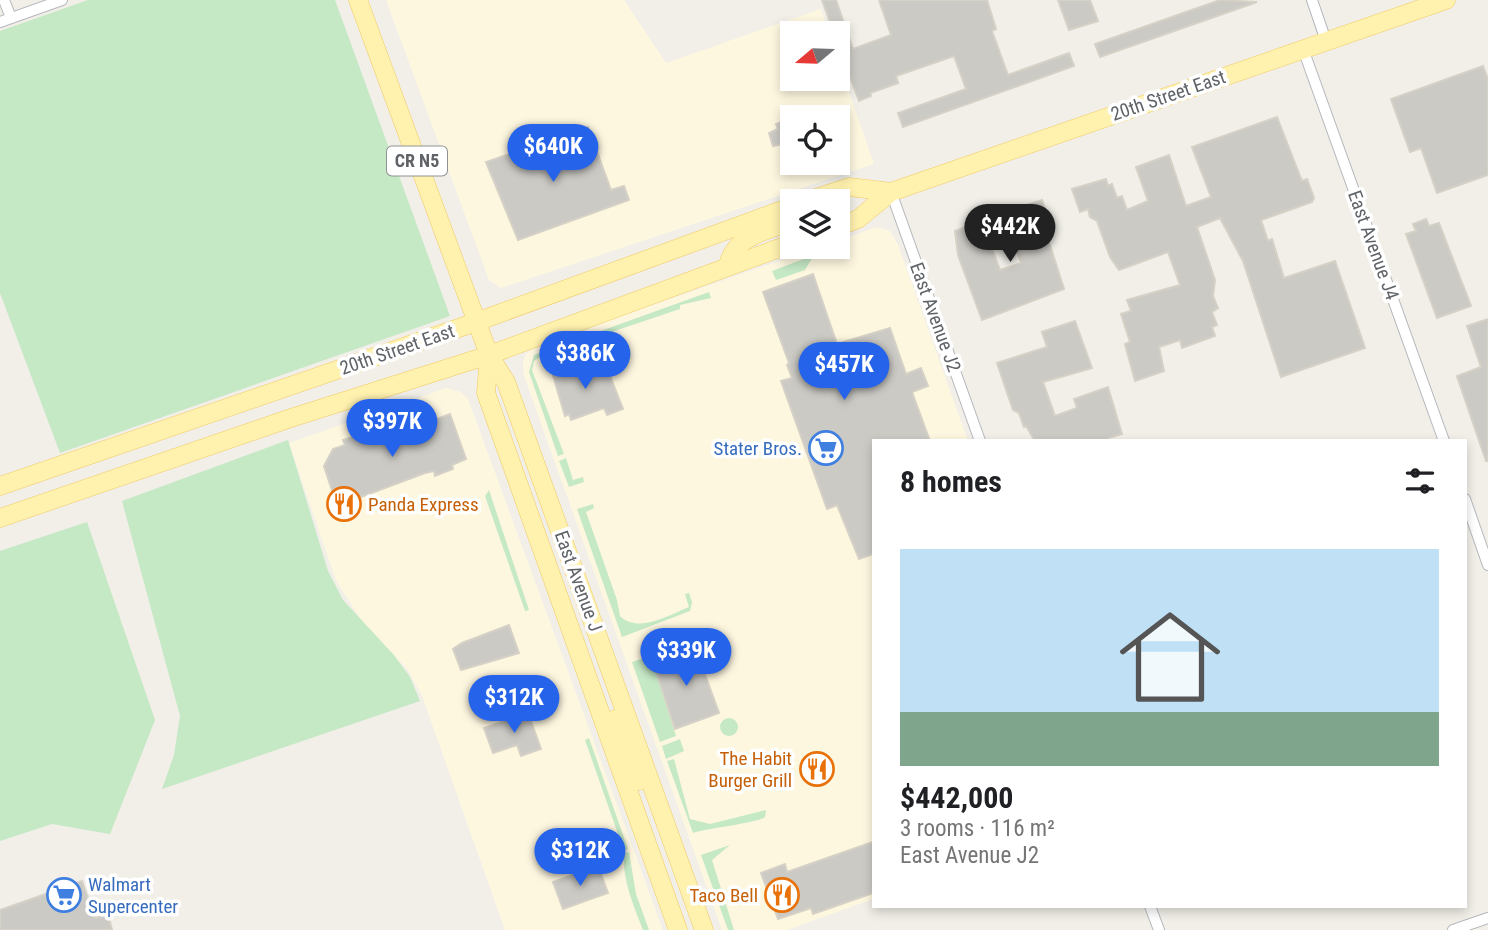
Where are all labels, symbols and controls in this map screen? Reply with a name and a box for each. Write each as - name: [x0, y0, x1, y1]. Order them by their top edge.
- north arrow: [780, 21, 850, 91]
- map controls: [780, 21, 850, 259]
- street label: 20th Street East: [1108, 65, 1228, 126]
- button: locate: [780, 105, 850, 175]
- pin: $640K: [504, 124, 602, 184]
- text: $640K: [523, 133, 583, 160]
- road number: CR N5: [387, 146, 447, 176]
- street label: East Avenue J4: [1343, 187, 1404, 303]
- button: layers: [780, 189, 850, 259]
- pin: $442K: [961, 204, 1059, 264]
- text: $442K: [980, 213, 1040, 240]
- street label: East Avenue J2: [905, 259, 966, 375]
- street label: 20th Street East: [337, 319, 457, 380]
- pin: $386K: [536, 332, 634, 391]
- text: $386K: [555, 340, 615, 367]
- pin: $457K: [795, 342, 893, 402]
- text: $457K: [814, 351, 874, 378]
- pin: $397K: [343, 400, 441, 459]
- text: $397K: [362, 408, 422, 435]
- supermarket icon: Stater Bros.: [807, 429, 845, 467]
- place label: Stater Bros.: [714, 437, 802, 460]
- icon: filters: [1401, 462, 1439, 500]
- text: 8 homes: [900, 464, 1002, 499]
- restaurant icon: Panda Express: [325, 485, 363, 523]
- place label: Panda Express: [368, 493, 479, 516]
- street label: East Avenue J: [550, 528, 607, 635]
- icon: home: [1107, 594, 1233, 720]
- pin: $339K: [637, 628, 735, 688]
- text: $339K: [656, 637, 716, 664]
- pin: $312K: [465, 676, 563, 735]
- text: $312K: [484, 684, 544, 711]
- place label: The Habit Burger Grill: [708, 747, 792, 792]
- restaurant icon: The Habit Burger Grill: [798, 750, 836, 788]
- text: $442,000: [900, 780, 1013, 815]
- text: 3 rooms · 116 m²: [900, 815, 1055, 842]
- pin: $312K: [531, 828, 629, 888]
- text: $312K: [550, 837, 610, 864]
- text: East Avenue J2: [900, 842, 1039, 869]
- place label: Walmart Supercenter: [88, 873, 178, 918]
- supermarket icon: Walmart Supercenter: [45, 876, 83, 914]
- restaurant icon: Taco Bell: [763, 876, 801, 914]
- place label: Taco Bell: [689, 884, 758, 907]

